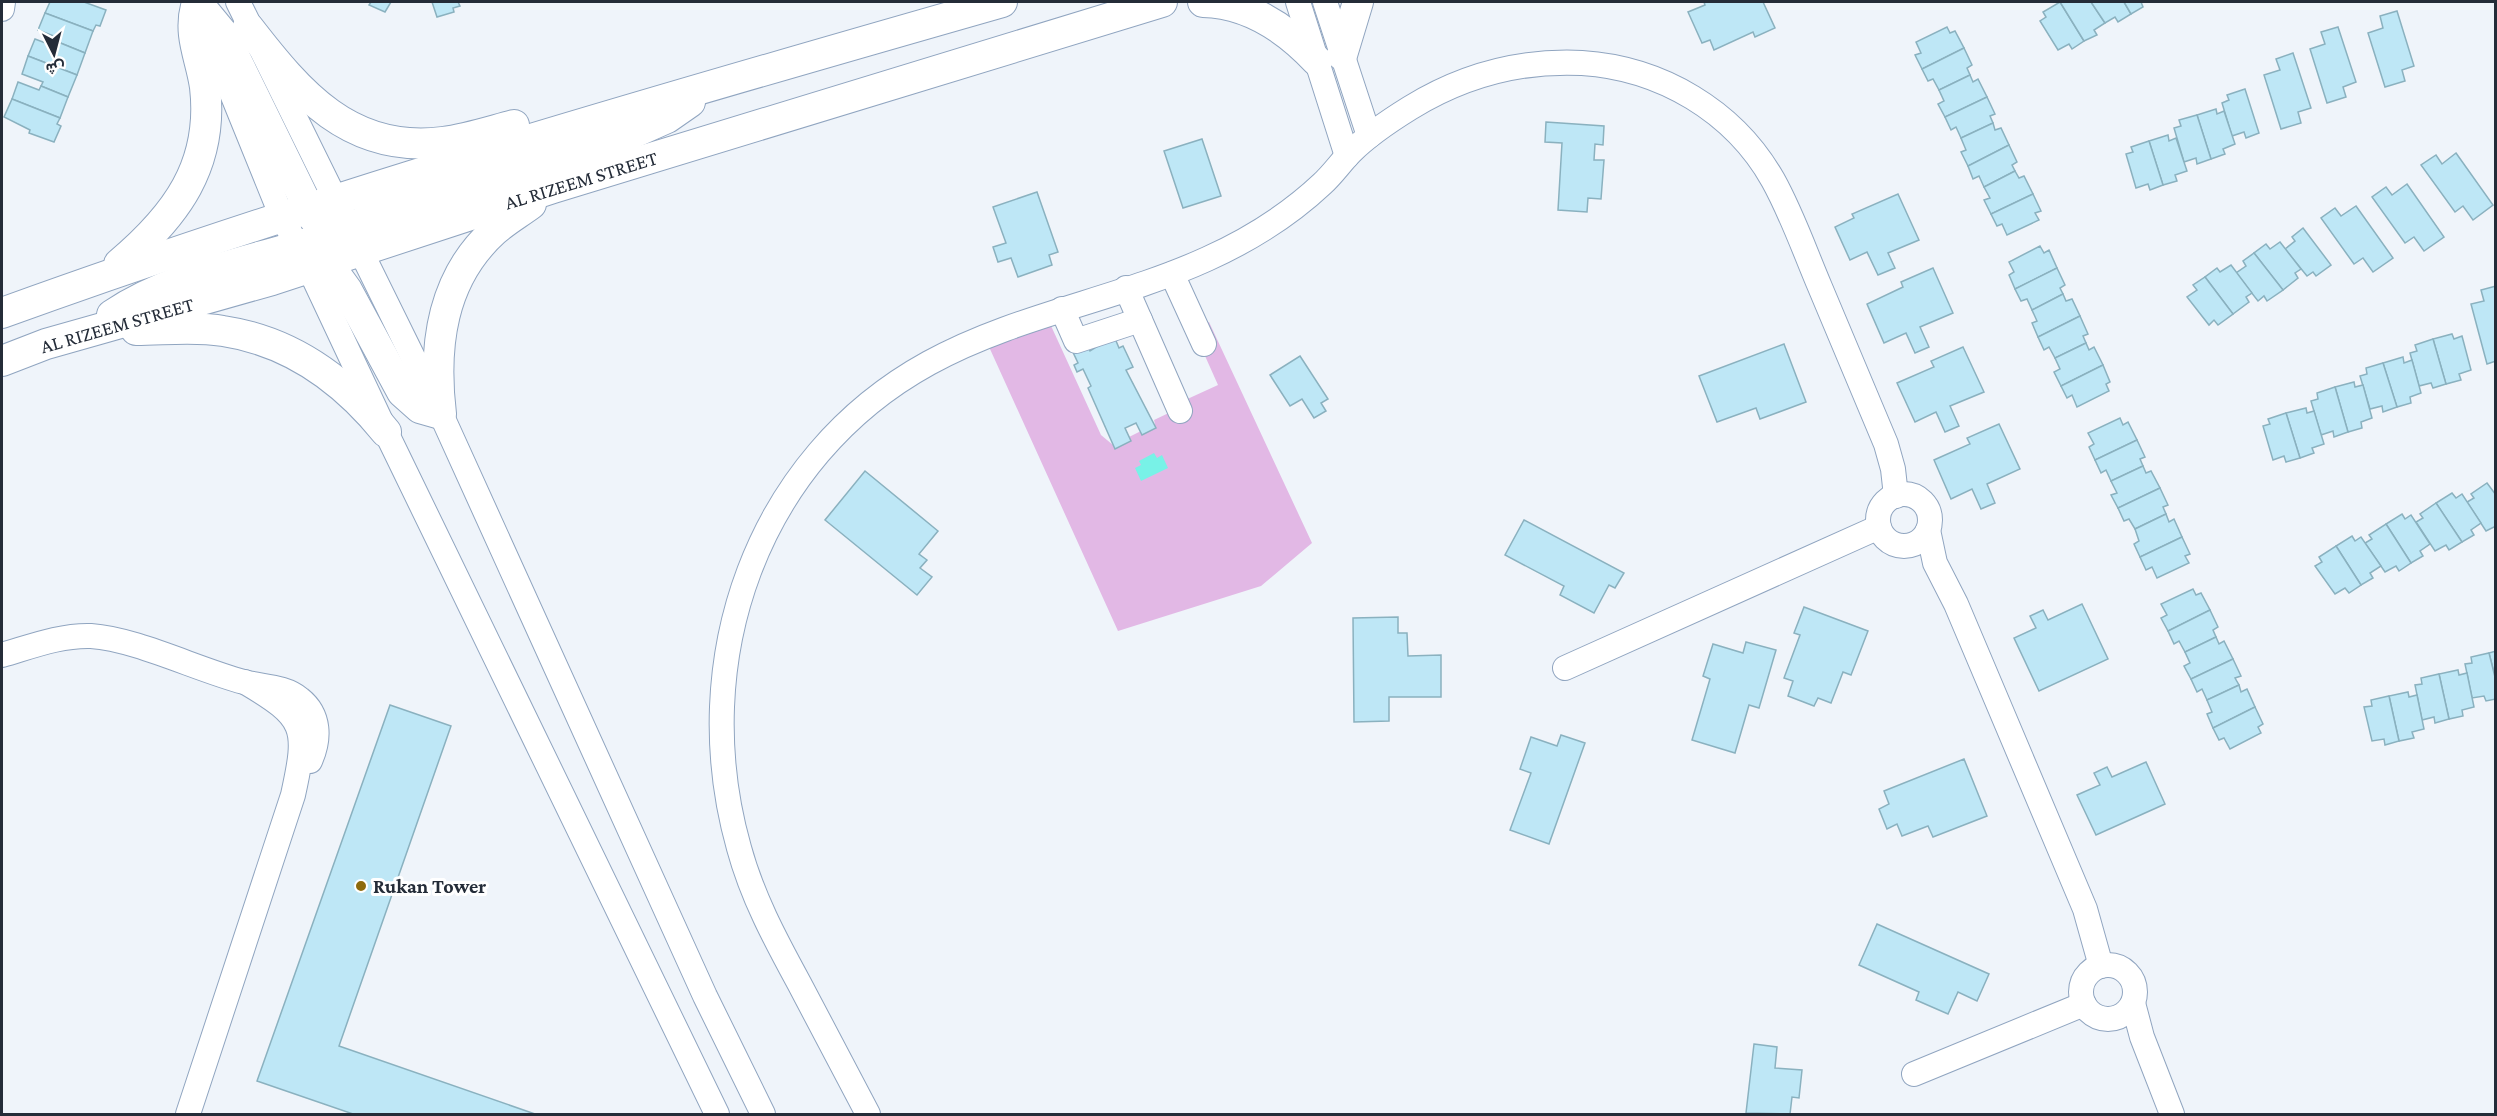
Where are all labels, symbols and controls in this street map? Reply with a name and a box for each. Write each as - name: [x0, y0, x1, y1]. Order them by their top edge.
- north arrow: [24, 24, 84, 84]
- text: ش: [45, 58, 66, 78]
- street label: AL RIZEEM STREET: [502, 146, 660, 214]
- street label: AL RIZEEM STREET: [38, 293, 196, 357]
- place label: Rukan Tower: [373, 875, 486, 897]
- marker: Rukan Tower: [354, 879, 368, 893]

